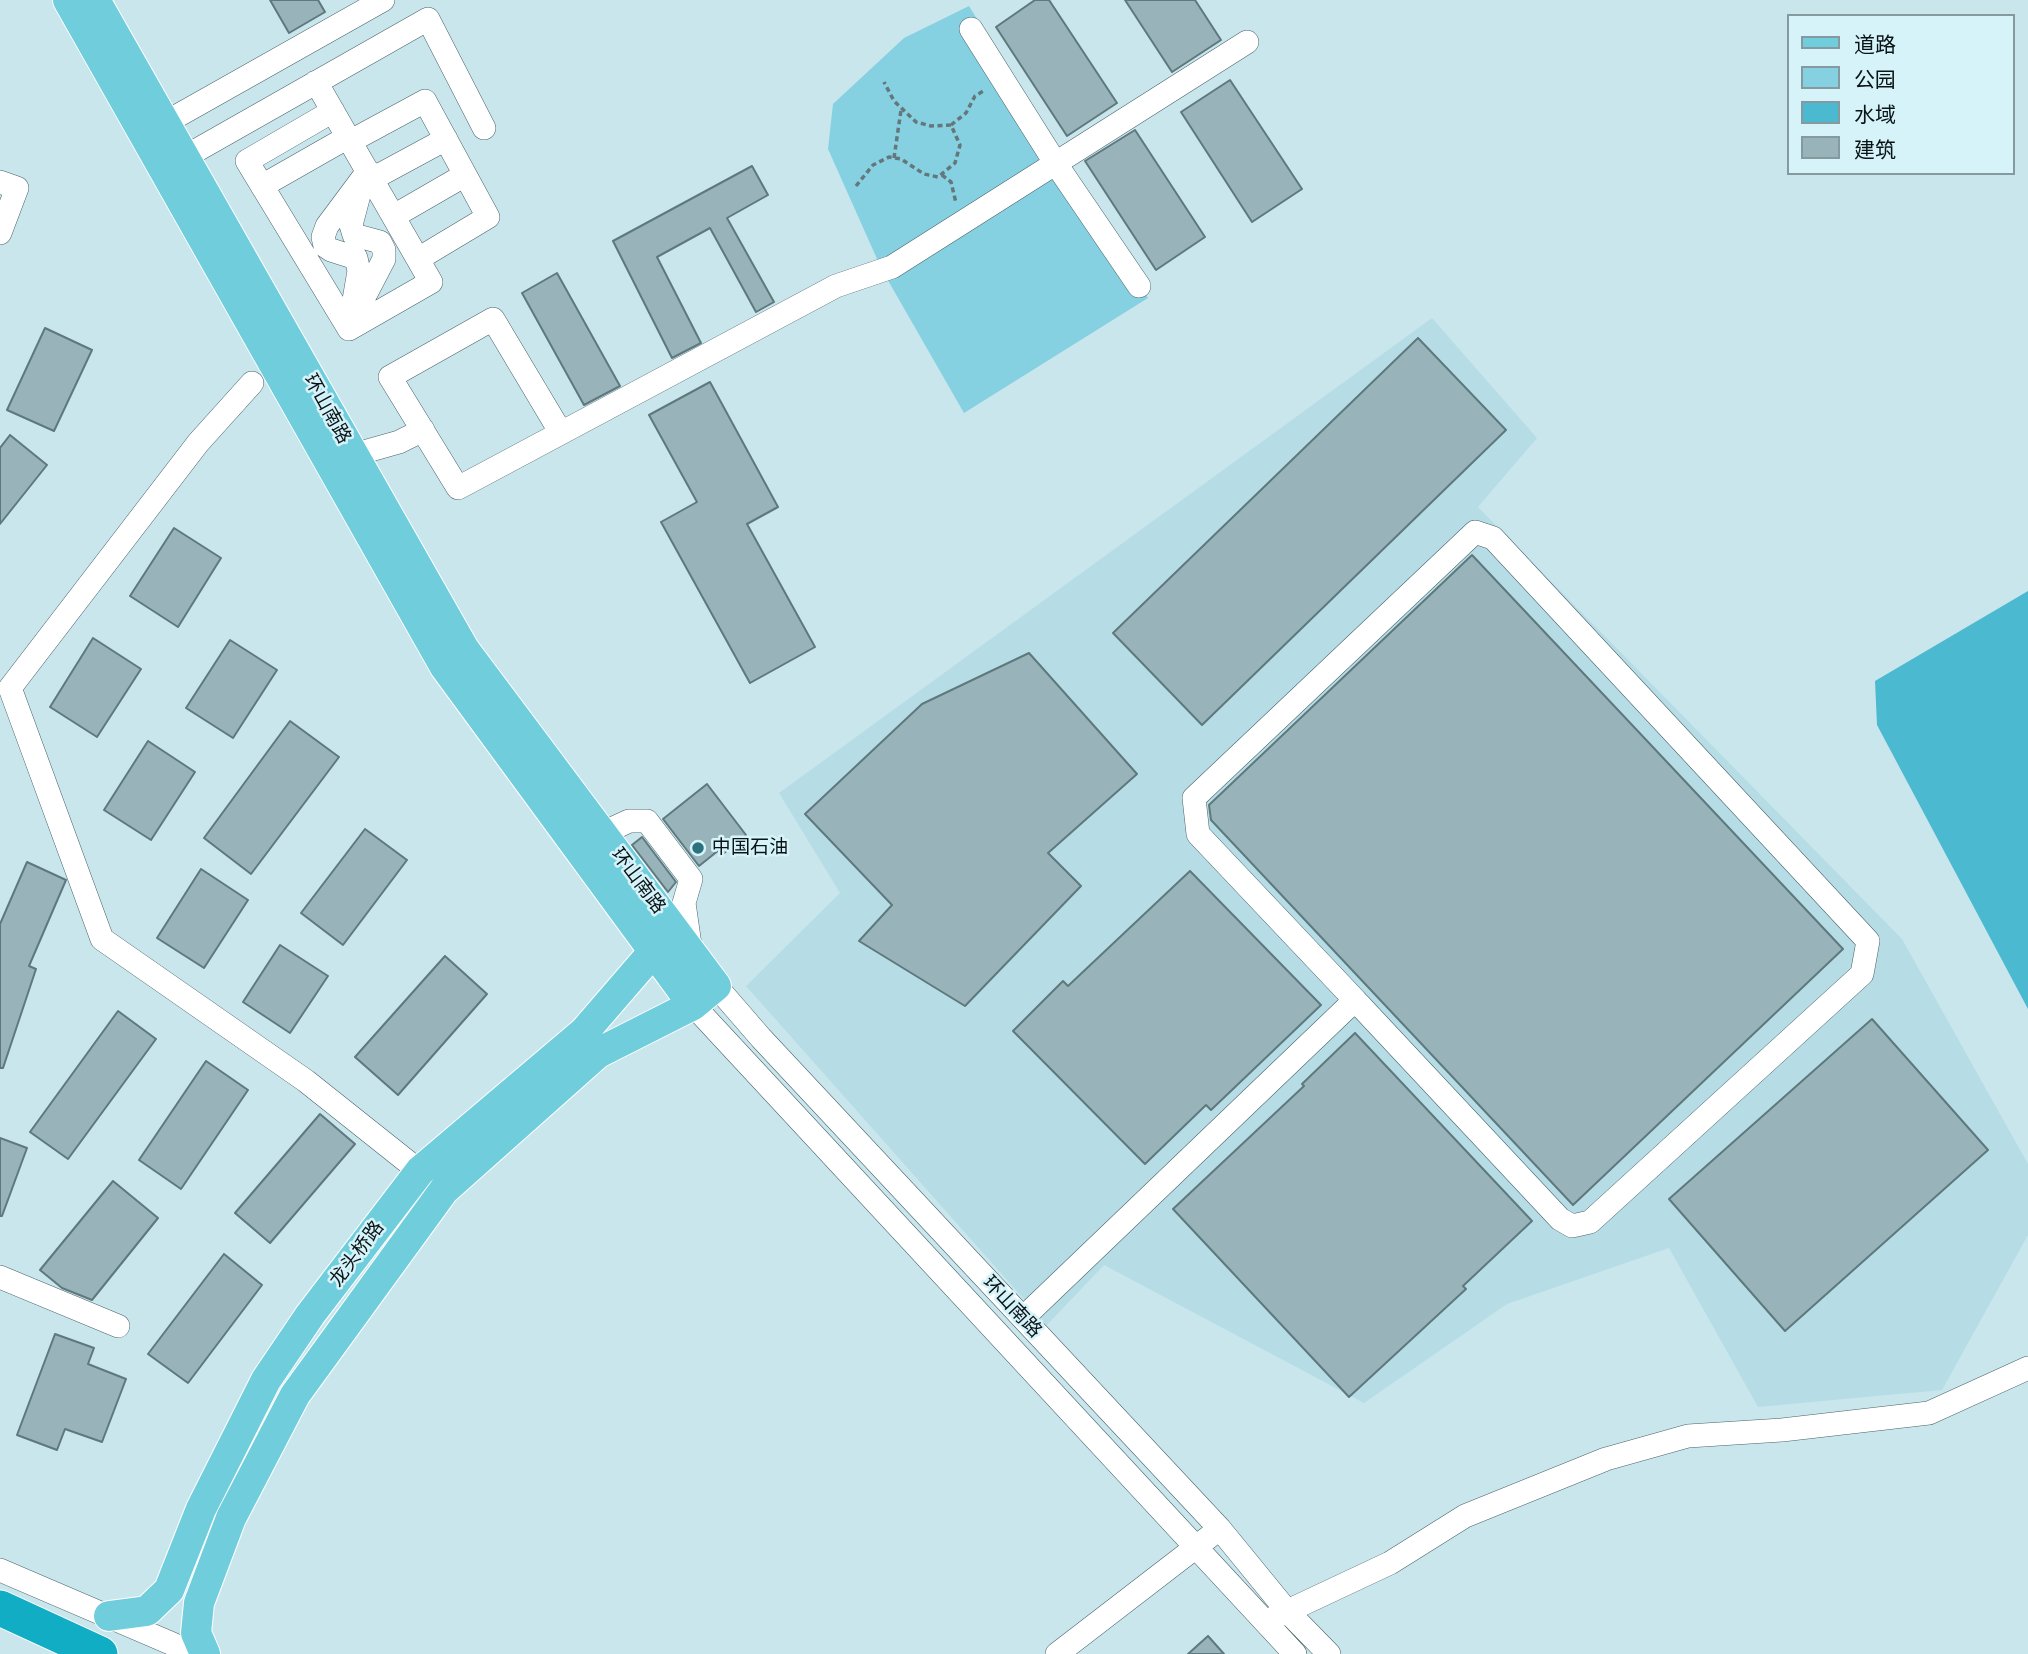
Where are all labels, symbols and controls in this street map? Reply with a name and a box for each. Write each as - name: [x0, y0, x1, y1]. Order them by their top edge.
- legend: [1786, 14, 2014, 175]
- text: 道路: [1854, 31, 1896, 58]
- text: 公园: [1854, 66, 1896, 93]
- text: 水域: [1854, 101, 1896, 128]
- text: 建筑: [1854, 136, 1896, 163]
- street label: 环山南路: [299, 370, 355, 448]
- place label: 中国石油: [712, 837, 788, 859]
- marker: 中国石油: [690, 840, 706, 856]
- street label: 环山南路: [606, 844, 670, 918]
- street label: 龙头桥路: [325, 1217, 389, 1291]
- street label: 环山南路: [978, 1271, 1046, 1343]

